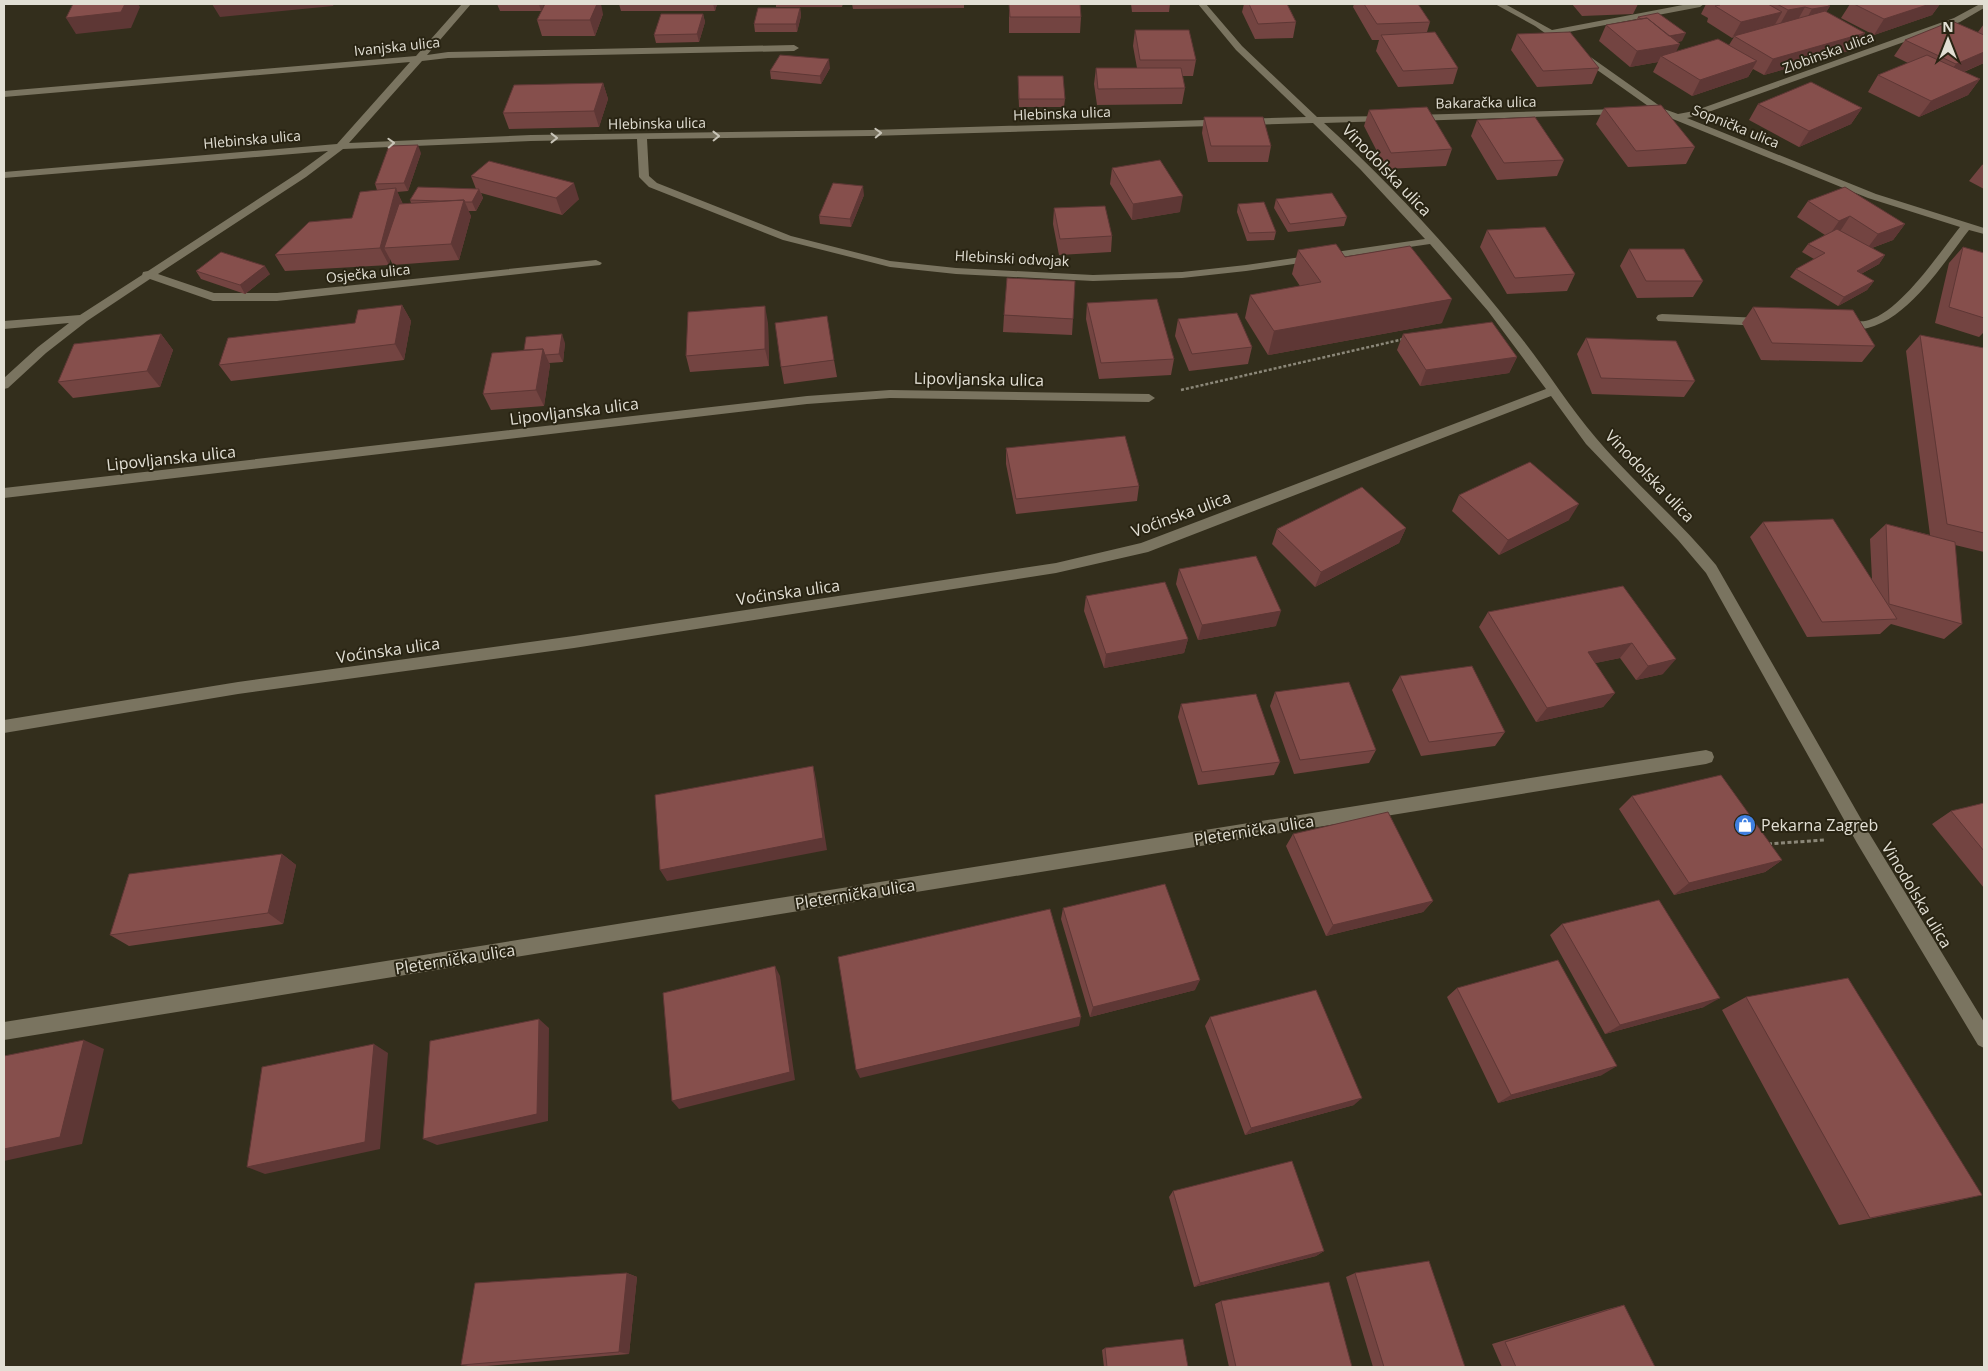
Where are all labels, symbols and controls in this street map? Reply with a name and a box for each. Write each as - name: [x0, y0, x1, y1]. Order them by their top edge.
- north arrow: [1923, 15, 1973, 65]
- text: N: [1942, 17, 1954, 36]
- street label: Zlobinska ulica: [1780, 27, 1876, 77]
- street label: Ivanjska ulica: [353, 32, 441, 60]
- street label: Bakaračka ulica: [1435, 92, 1537, 112]
- street label: Sopnička ulica: [1690, 100, 1782, 152]
- street label: Hlebinska ulica: [1013, 102, 1111, 124]
- street label: Hlebinska ulica: [608, 113, 706, 133]
- street label: Vinodolska ulica: [1337, 119, 1437, 221]
- street label: Hlebinska ulica: [202, 125, 302, 153]
- one-way arrow: [875, 127, 883, 138]
- one-way arrow: [712, 131, 720, 141]
- one-way arrow: [550, 133, 558, 143]
- one-way arrow: [387, 138, 395, 149]
- street label: Hlebinski odvojak: [954, 246, 1070, 271]
- street label: Osječka ulica: [325, 259, 411, 287]
- street label: Lipovljanska ulica: [914, 367, 1044, 391]
- street label: Lipovljanska ulica: [508, 392, 640, 430]
- street label: Vinodolska ulica: [1600, 425, 1700, 527]
- street label: Lipovljanska ulica: [105, 440, 237, 476]
- street label: Voćinska ulica: [1128, 486, 1234, 542]
- street label: Voćinska ulica: [735, 574, 841, 610]
- street label: Voćinska ulica: [335, 632, 441, 668]
- street label: Pleternička ulica: [1192, 810, 1316, 850]
- shop icon: Pekarna Zagreb: [1733, 813, 1757, 837]
- place label: Pekarna Zagreb: [1761, 814, 1878, 836]
- street label: Vinodolska ulica: [1877, 838, 1957, 952]
- street label: Pleternička ulica: [793, 874, 917, 914]
- street label: Pleternička ulica: [393, 939, 517, 979]

